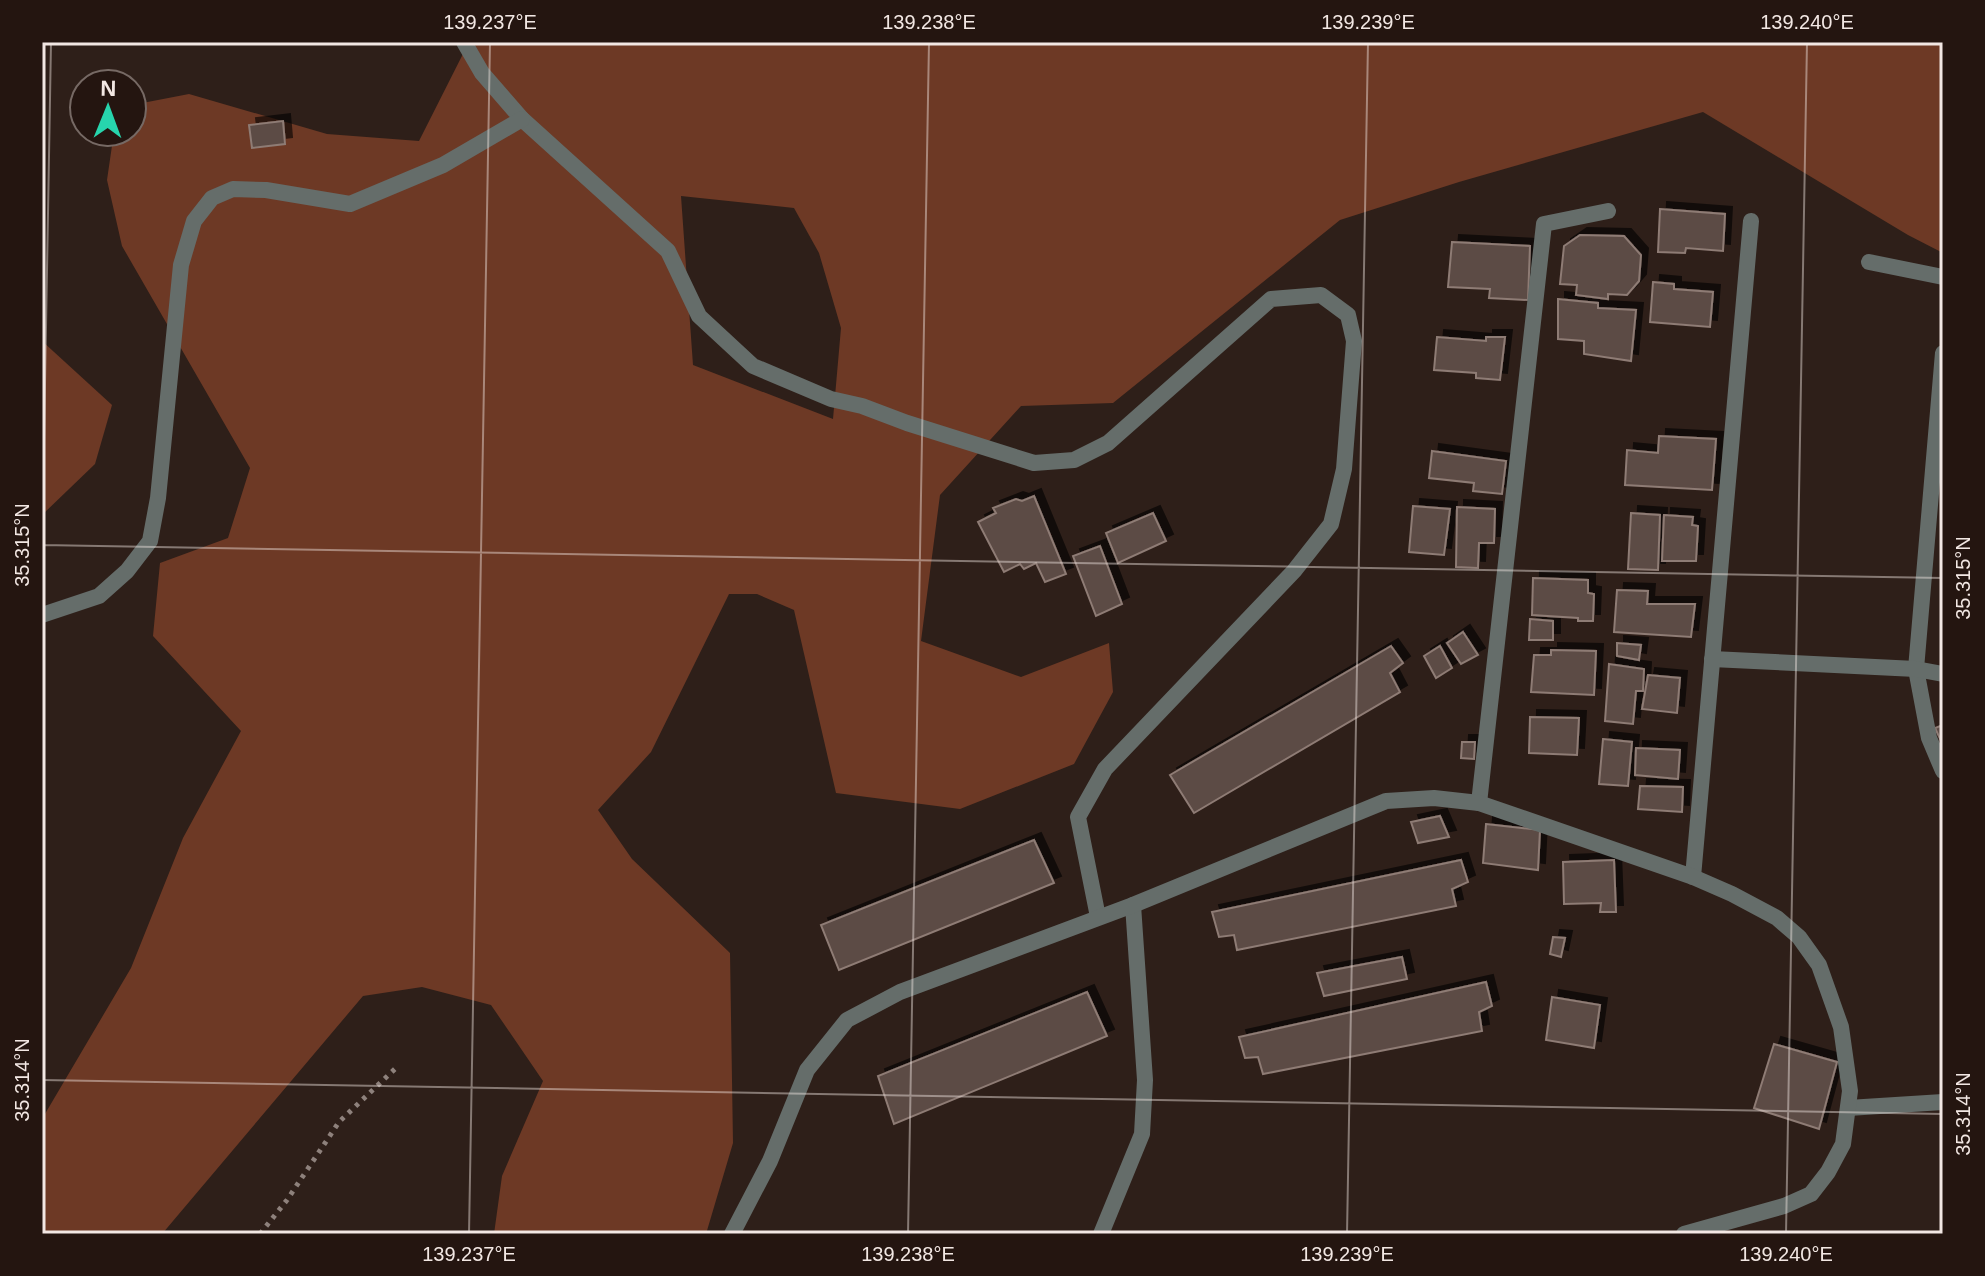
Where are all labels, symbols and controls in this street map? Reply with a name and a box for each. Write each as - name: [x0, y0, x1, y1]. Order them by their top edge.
- text: 139.237°E: [443, 11, 537, 33]
- text: 139.238°E: [882, 11, 976, 33]
- text: 139.239°E: [1321, 11, 1415, 33]
- text: 139.240°E: [1760, 11, 1854, 33]
- north arrow: [68, 68, 148, 148]
- text: N: [100, 76, 117, 101]
- text: 35.315°N: [11, 503, 33, 587]
- text: 35.315°N: [1952, 536, 1974, 620]
- text: 35.314°N: [11, 1038, 33, 1122]
- text: 35.314°N: [1952, 1072, 1974, 1156]
- text: 139.237°E: [422, 1243, 516, 1265]
- text: 139.238°E: [861, 1243, 955, 1265]
- text: 139.239°E: [1300, 1243, 1394, 1265]
- text: 139.240°E: [1739, 1243, 1833, 1265]

